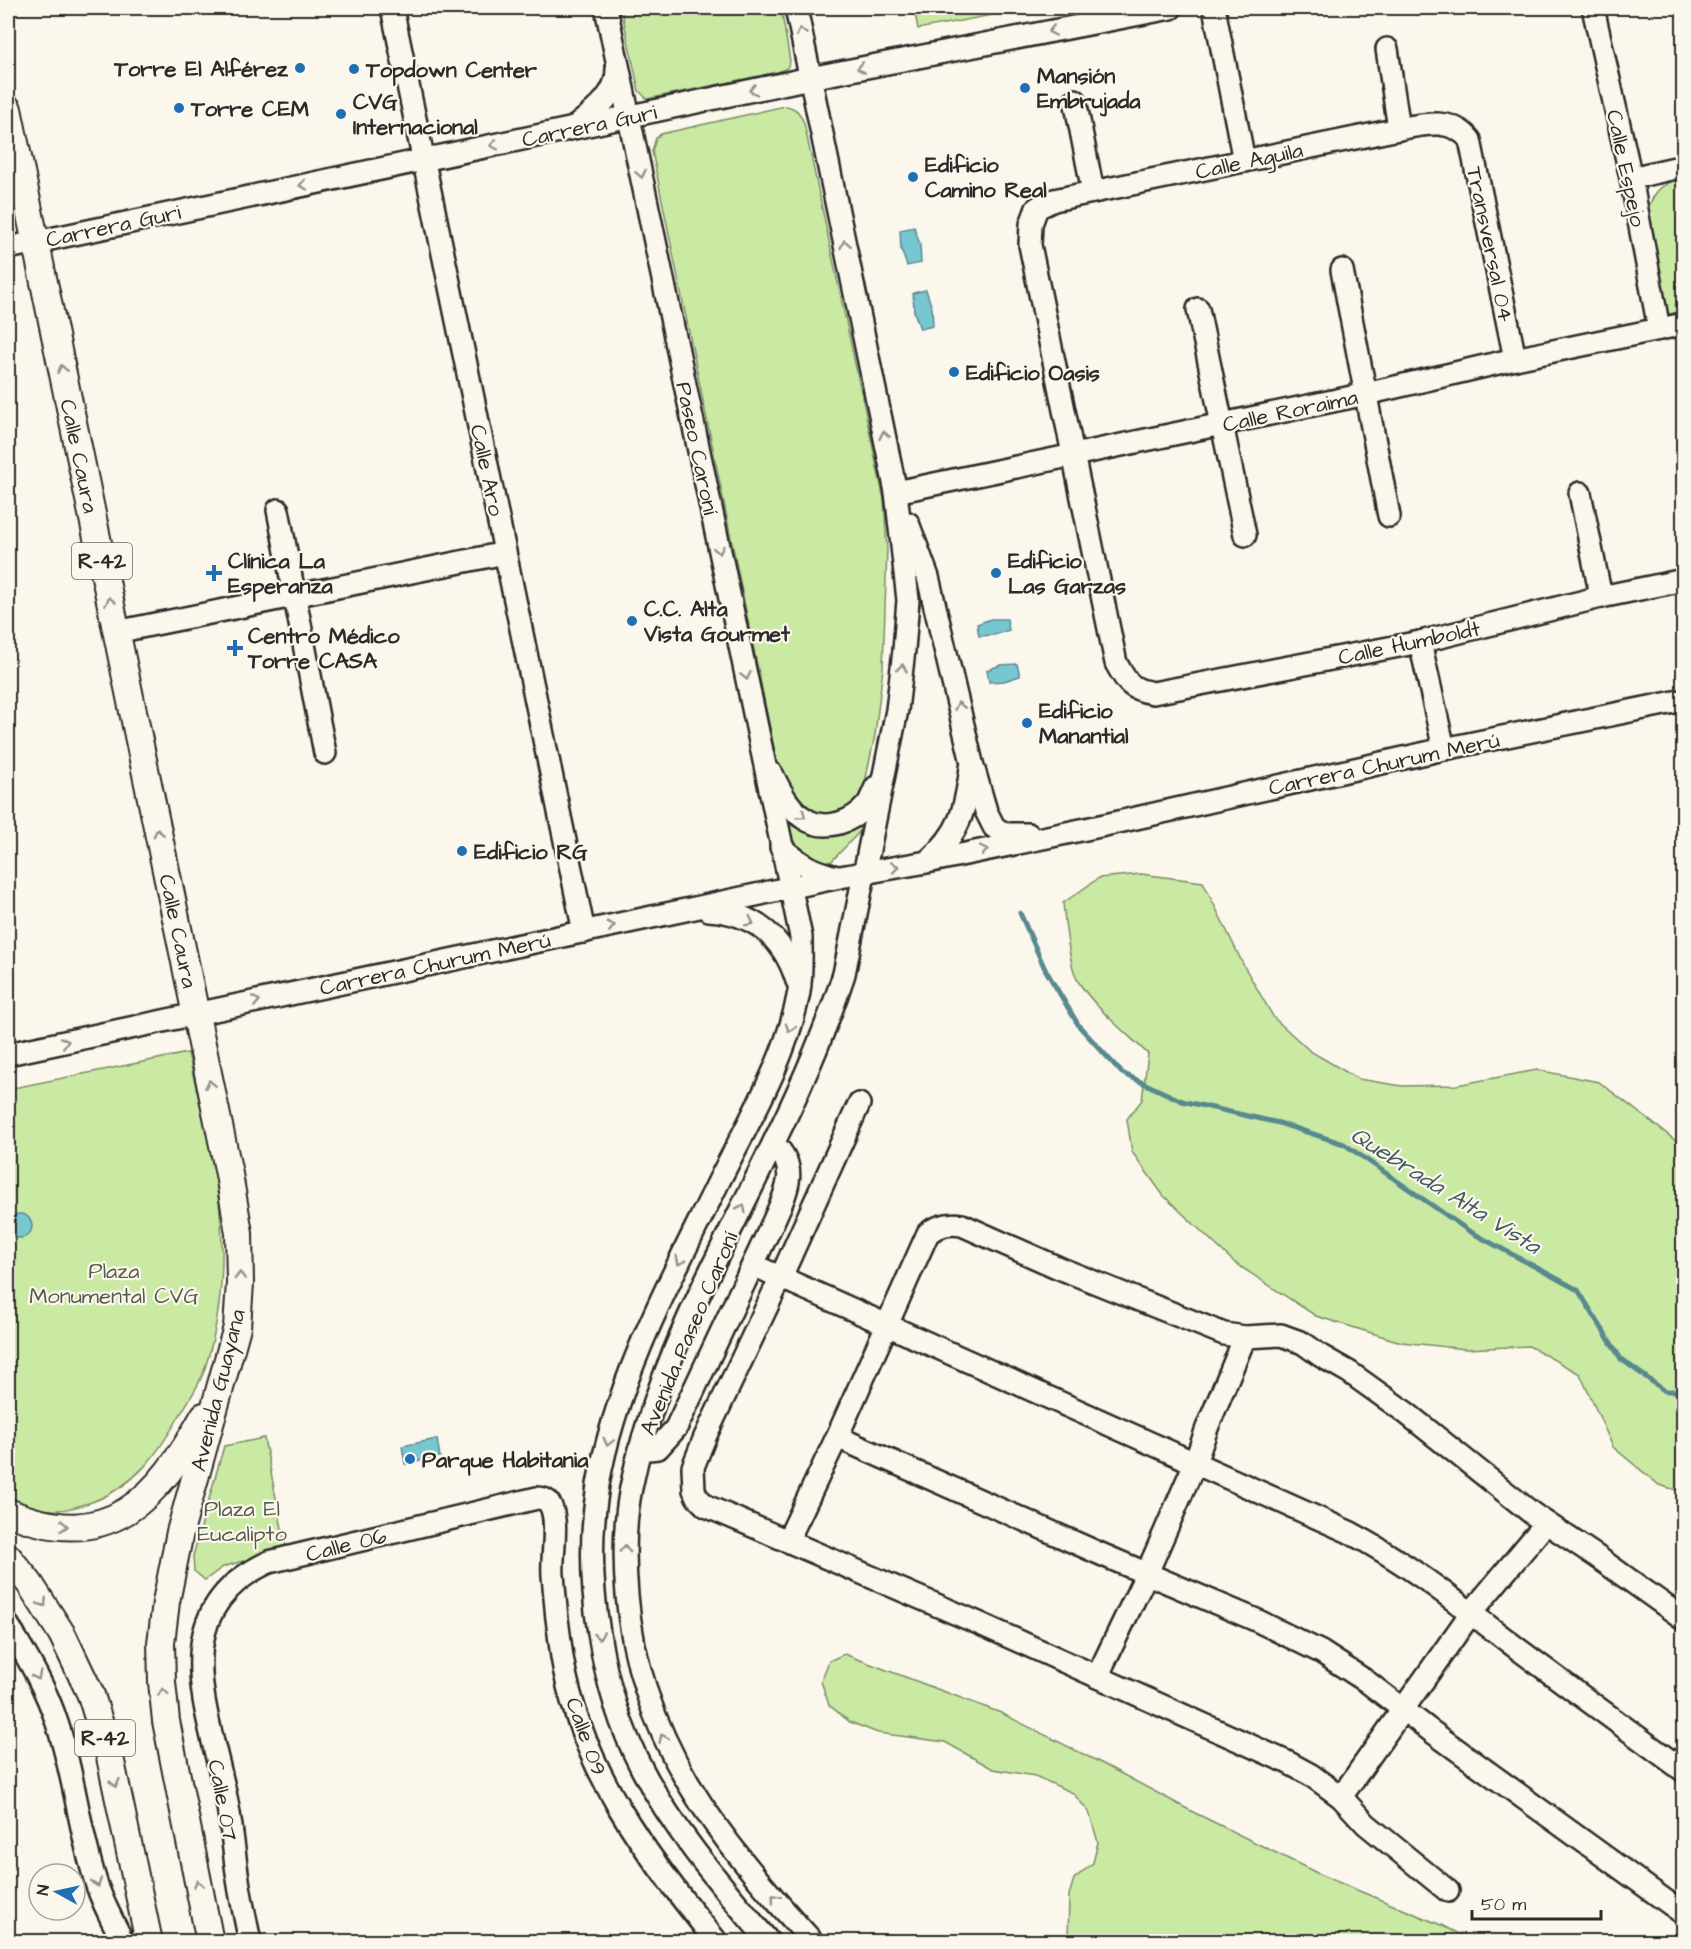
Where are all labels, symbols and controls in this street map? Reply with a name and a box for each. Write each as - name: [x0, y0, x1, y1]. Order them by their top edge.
- one-way arrow: [1047, 24, 1057, 37]
- one-way arrow: [795, 28, 808, 38]
- place label: Torre El Alférez: [113, 54, 289, 85]
- place label: Topdown Center: [365, 55, 538, 86]
- marker: Torre El Alférez: [293, 61, 307, 75]
- one-way arrow: [856, 61, 866, 74]
- place label: Mansión Embrujada: [1037, 61, 1141, 117]
- marker: Topdown Center: [347, 62, 361, 76]
- marker: Mansión Embrujada: [1018, 81, 1032, 95]
- one-way arrow: [748, 83, 758, 96]
- place label: CVG Internacional: [353, 87, 478, 143]
- place label: Torre CEM: [190, 94, 309, 125]
- street label: Carrera Guri: [519, 97, 660, 156]
- marker: Torre CEM: [172, 101, 186, 115]
- marker: CVG Internacional: [334, 107, 348, 121]
- street label: Calle Espejo: [1598, 107, 1653, 230]
- street label: Calle Aguila: [1193, 135, 1306, 189]
- one-way arrow: [489, 138, 499, 151]
- place label: Edificio Camino Real: [925, 150, 1047, 206]
- street label: Transversal 04: [1458, 164, 1521, 325]
- one-way arrow: [634, 168, 647, 178]
- marker: Edificio Camino Real: [906, 170, 920, 184]
- one-way arrow: [298, 178, 308, 191]
- street label: Carrera Guri: [43, 197, 184, 256]
- one-way arrow: [839, 239, 852, 249]
- place label: Edificio Oasis: [966, 358, 1100, 389]
- one-way arrow: [56, 365, 69, 375]
- marker: Edificio Oasis: [947, 365, 961, 379]
- street label: Paseo Caroní: [667, 379, 726, 518]
- street label: Calle Roraima: [1220, 382, 1361, 441]
- street label: Calle Caura: [51, 397, 106, 516]
- street label: Calle Aro: [462, 422, 511, 520]
- one-way arrow: [878, 430, 891, 440]
- road number: R-42: [72, 543, 132, 579]
- one-way arrow: [712, 544, 725, 554]
- place label: Clínica La Esperanza: [228, 546, 333, 602]
- place label: Edificio Las Garzas: [1008, 546, 1126, 602]
- marker: Clínica La Esperanza: [205, 564, 223, 582]
- marker: Edificio Las Garzas: [989, 566, 1003, 580]
- place label: C.C. Alta Vista Gourmet: [643, 594, 791, 650]
- one-way arrow: [104, 597, 117, 607]
- street label: Calle Humboldt: [1335, 613, 1483, 674]
- marker: C.C. Alta Vista Gourmet: [625, 614, 639, 628]
- place label: Centro Médico Torre CASA: [247, 621, 400, 677]
- marker: Centro Médico Torre CASA: [226, 639, 244, 657]
- one-way arrow: [896, 663, 908, 672]
- one-way arrow: [738, 671, 751, 681]
- place label: Edificio Manantial: [1039, 696, 1129, 752]
- one-way arrow: [953, 701, 966, 711]
- marker: Edificio Manantial: [1020, 716, 1034, 730]
- street label: Carrera Churum Merú: [1266, 725, 1503, 804]
- one-way arrow: [795, 808, 806, 819]
- one-way arrow: [152, 829, 165, 839]
- place label: Edificio RG: [474, 837, 588, 868]
- marker: Edificio RG: [455, 844, 469, 858]
- one-way arrow: [979, 844, 989, 857]
- one-way arrow: [890, 862, 900, 874]
- street label: Calle Caura: [150, 872, 205, 991]
- one-way arrow: [743, 915, 754, 926]
- one-way arrow: [605, 920, 615, 933]
- street label: Carrera Churum Merú: [317, 925, 554, 1004]
- one-way arrow: [250, 996, 260, 1009]
- one-way arrow: [785, 1022, 797, 1033]
- one-way arrow: [59, 1036, 69, 1049]
- one-way arrow: [205, 1079, 218, 1089]
- water label: Quebrada Alta Vista: [1344, 1118, 1549, 1264]
- one-way arrow: [734, 1204, 746, 1215]
- street label: Avenida Paseo Caroní: [633, 1227, 746, 1440]
- one-way arrow: [675, 1255, 687, 1266]
- park label: Plaza Monumental CVG: [29, 1256, 199, 1312]
- one-way arrow: [234, 1272, 246, 1281]
- street label: Avenida Guayana: [183, 1306, 255, 1475]
- one-way arrow: [603, 1437, 616, 1447]
- place label: Parque Habitania: [422, 1445, 589, 1476]
- marker: Parque Habitania: [403, 1452, 417, 1466]
- park label: Plaza El Eucalipto: [197, 1494, 287, 1550]
- one-way arrow: [59, 1520, 68, 1533]
- street label: Calle 06: [303, 1520, 390, 1570]
- one-way arrow: [619, 1544, 632, 1553]
- one-way arrow: [36, 1597, 47, 1608]
- one-way arrow: [593, 1631, 605, 1640]
- one-way arrow: [30, 1669, 42, 1680]
- one-way arrow: [157, 1688, 170, 1697]
- street label: Calle 09: [557, 1693, 614, 1780]
- road number: R-42: [75, 1720, 135, 1756]
- one-way arrow: [659, 1734, 671, 1745]
- street label: Calle 07: [200, 1757, 246, 1844]
- one-way arrow: [108, 1778, 121, 1788]
- north arrow: [27, 1862, 87, 1922]
- one-way arrow: [89, 1877, 102, 1888]
- one-way arrow: [192, 1880, 205, 1890]
- scale bar: [1472, 1883, 1601, 1921]
- text: N: [32, 1884, 55, 1897]
- text: 50 m: [1481, 1892, 1526, 1917]
- one-way arrow: [771, 1894, 782, 1905]

